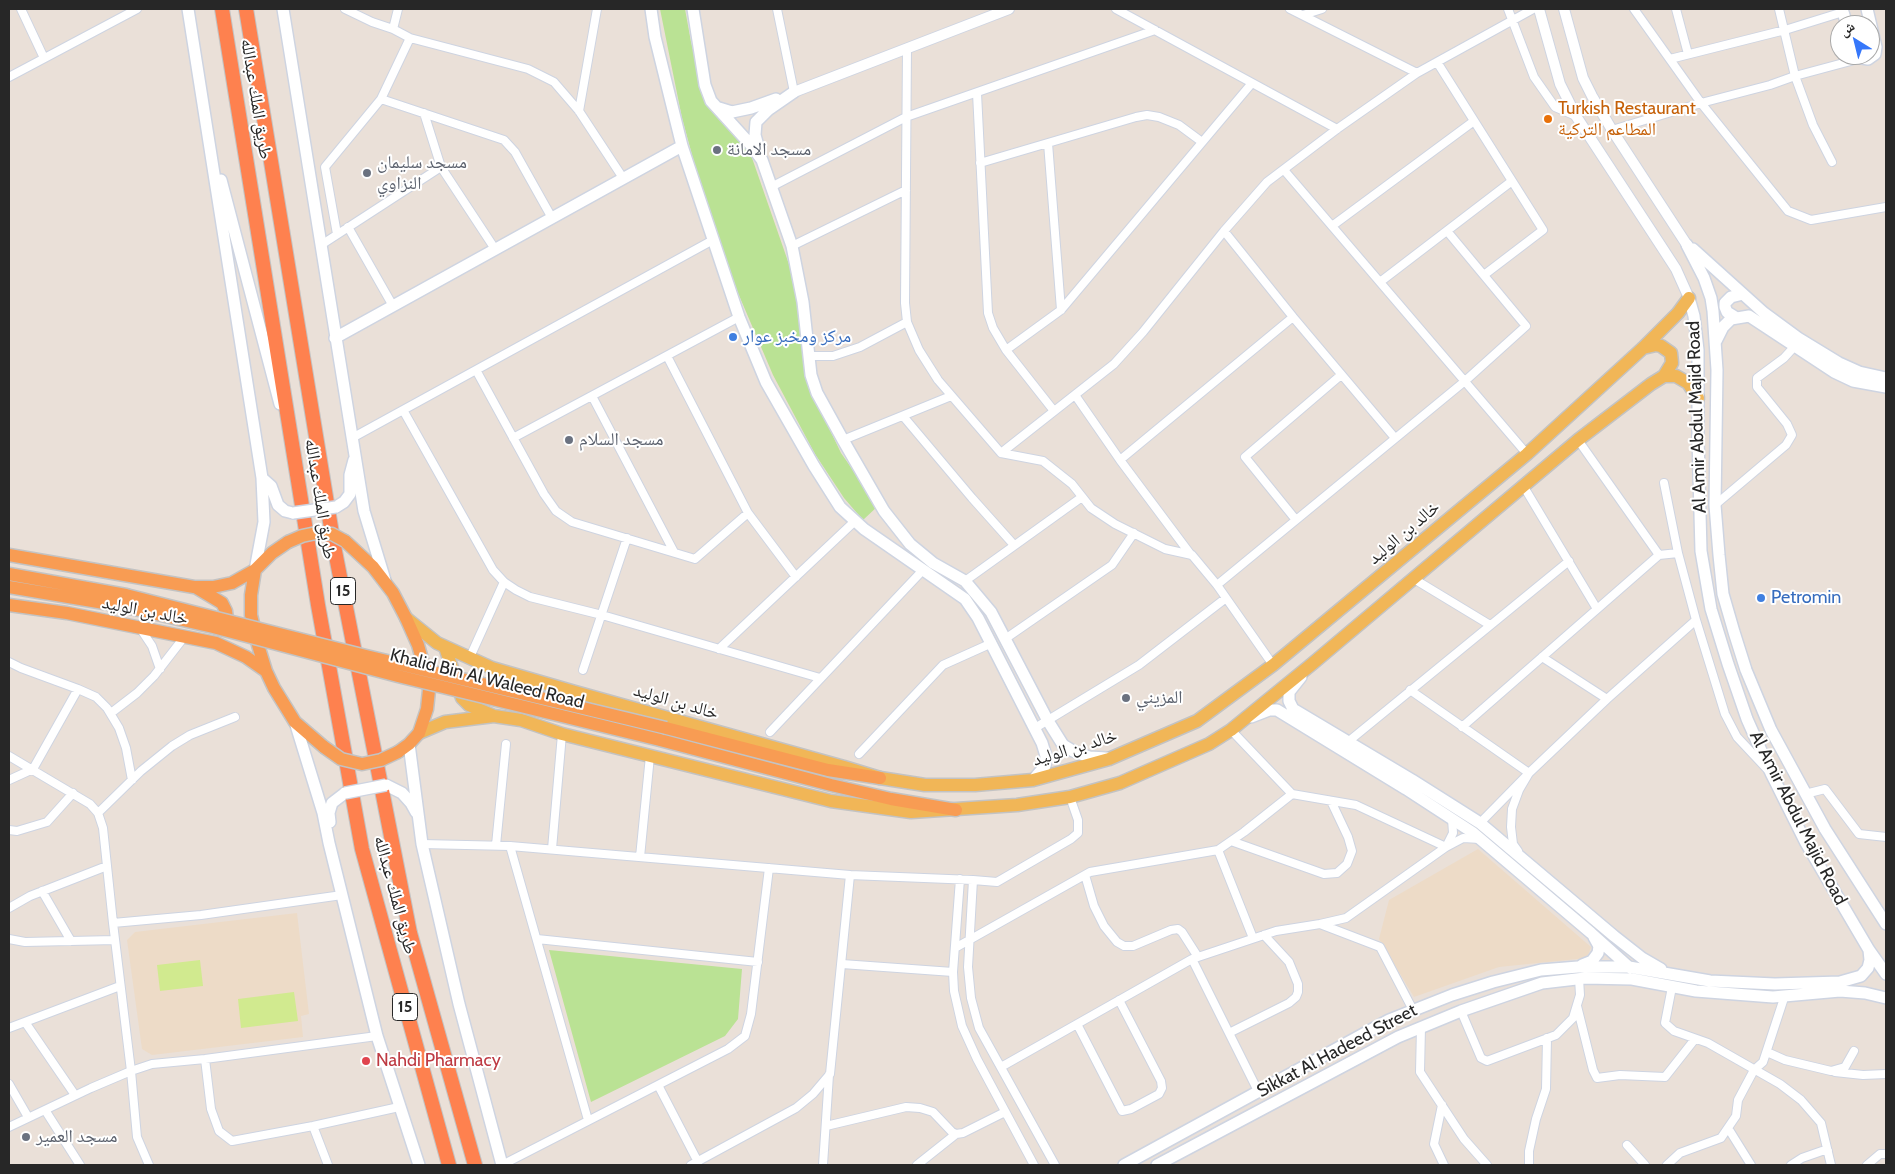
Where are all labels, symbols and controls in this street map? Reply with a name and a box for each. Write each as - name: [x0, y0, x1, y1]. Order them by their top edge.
- north arrow: [1830, 15, 1880, 65]
- text: ش: [1835, 17, 1858, 40]
- street label: طريق الملك عبدالله: [236, 37, 276, 161]
- place label: Turkish Restaurant المطاعم التركية: [1558, 98, 1696, 140]
- marker: Turkish Restaurant المطاعم التركية: [1542, 113, 1554, 125]
- place label: مسجد الامانة: [727, 139, 811, 161]
- marker: مسجد الامانة: [711, 144, 723, 156]
- place label: مسجد سليمان النزاوي: [377, 152, 467, 194]
- marker: مسجد سليمان النزاوي: [361, 167, 373, 179]
- street label: Al Amir Abdul Majid Road: [1683, 321, 1711, 513]
- place label: مركز ومخبز عوار: [743, 326, 851, 348]
- marker: مركز ومخبز عوار: [727, 331, 739, 343]
- place label: مسجد السلام: [579, 429, 664, 451]
- marker: مسجد السلام: [563, 434, 575, 446]
- street label: طريق الملك عبدالله: [300, 437, 340, 561]
- street label: خالد بن الوليد: [1364, 497, 1444, 569]
- road number: 15: [330, 578, 356, 604]
- place label: Petromin: [1771, 587, 1841, 609]
- street label: خالد بن الوليد: [100, 592, 190, 630]
- marker: Petromin: [1755, 592, 1767, 604]
- street label: Khalid Bin Al Waleed Road: [388, 644, 586, 714]
- street label: خالد بن الوليد: [631, 680, 721, 724]
- place label: المزيني: [1136, 687, 1183, 709]
- marker: المزيني: [1120, 692, 1132, 704]
- street label: خالد بن الوليد: [1030, 725, 1120, 771]
- street label: Al Amir Abdul Majid Road: [1745, 727, 1851, 909]
- street label: طريق الملك عبدالله: [369, 833, 421, 957]
- road number: 15: [392, 994, 418, 1020]
- street label: Sikkat Al Hadeed Street: [1253, 1000, 1421, 1102]
- place label: Nahdi Pharmacy: [376, 1050, 501, 1072]
- marker: Nahdi Pharmacy: [360, 1055, 372, 1067]
- place label: مسجد العمير: [36, 1126, 117, 1148]
- marker: مسجد العمير: [20, 1131, 32, 1143]

